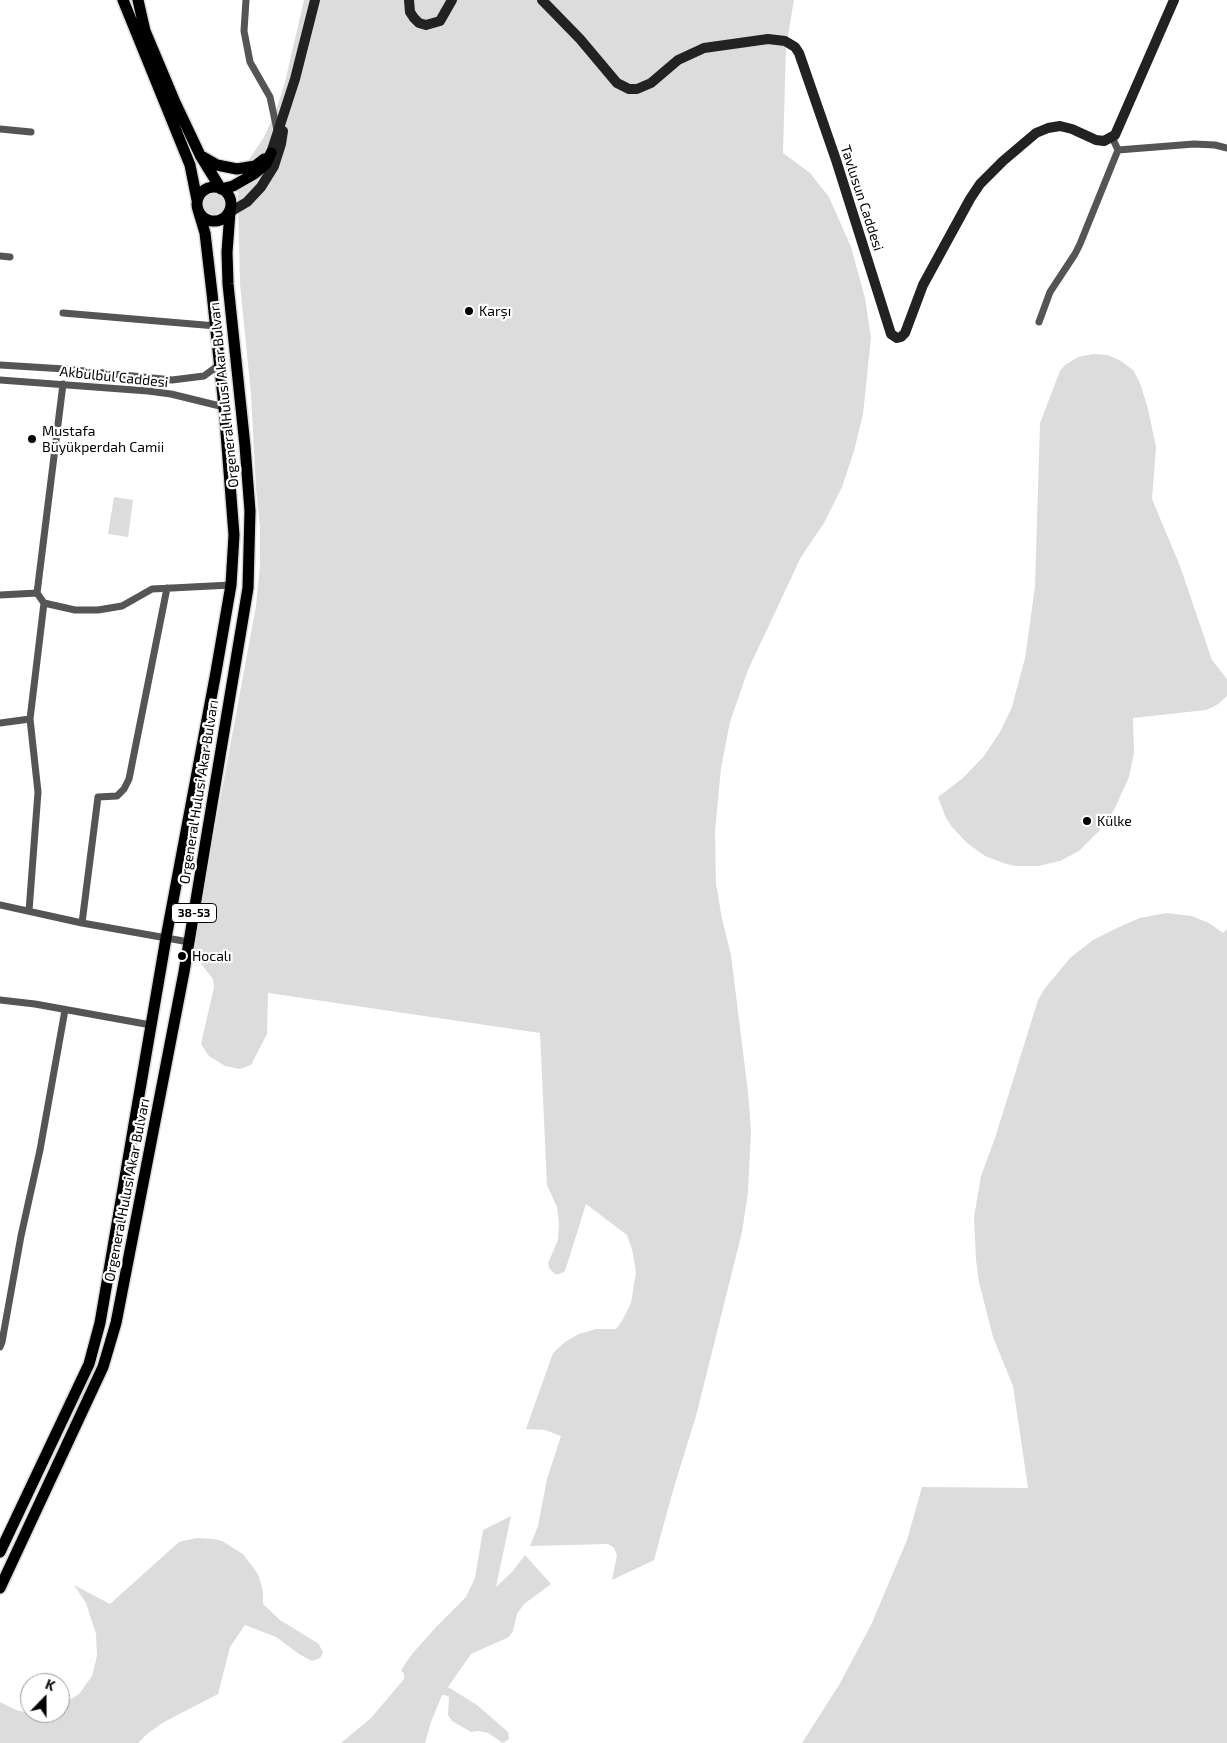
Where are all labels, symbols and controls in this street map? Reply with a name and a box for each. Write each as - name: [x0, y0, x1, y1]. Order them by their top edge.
- street label: Tavlusun Caddesi: [837, 143, 887, 253]
- street label: Orgeneral Hulusi Akar Bulvarı: [206, 301, 242, 489]
- place label: Karşı: [479, 303, 511, 319]
- marker: Karşı: [463, 305, 475, 317]
- street label: Akbülbül Caddesi: [59, 363, 169, 391]
- place label: Mustafa Büyükperdah Camii: [42, 423, 164, 456]
- marker: Mustafa Büyükperdah Camii: [26, 433, 38, 445]
- street label: Orgeneral Hulusi Akar Bulvarı: [176, 699, 222, 885]
- place label: Külke: [1097, 813, 1132, 829]
- marker: Külke: [1081, 815, 1093, 827]
- road number: 38-53: [172, 904, 216, 922]
- place label: Hocalı: [192, 948, 231, 964]
- marker: Hocalı: [176, 950, 188, 962]
- street label: Orgeneral Hulusi Akar Bulvarı: [101, 1097, 153, 1283]
- north arrow: [20, 1673, 70, 1723]
- text: K: [43, 1675, 58, 1694]

